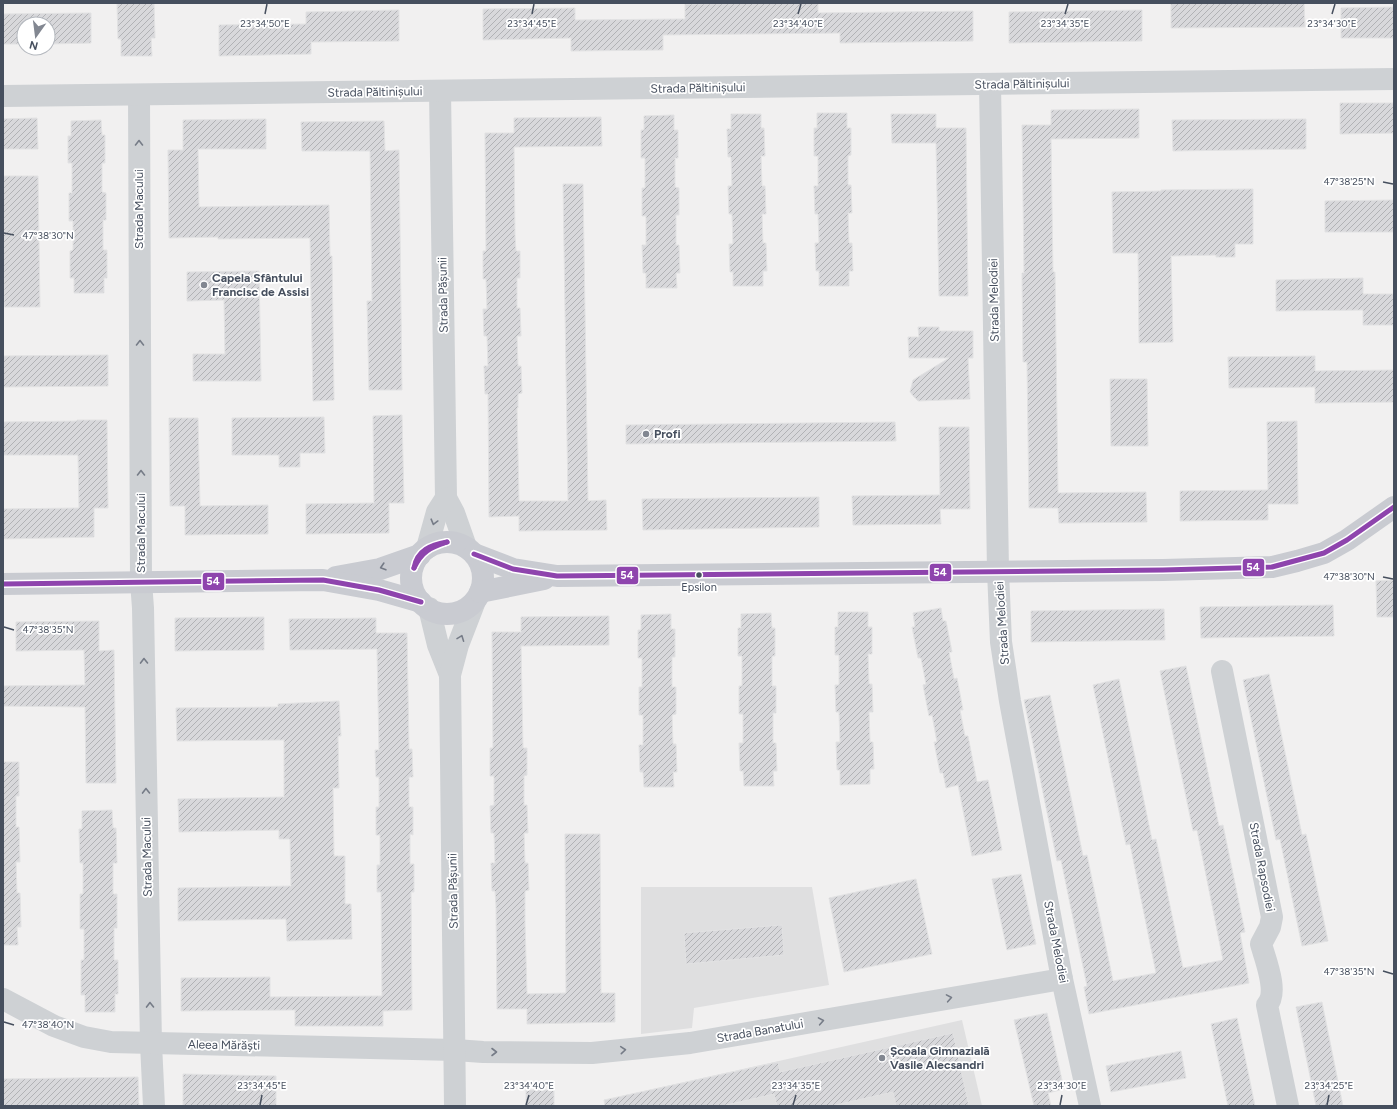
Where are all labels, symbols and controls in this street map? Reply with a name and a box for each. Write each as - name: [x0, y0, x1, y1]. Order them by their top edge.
- north arrow: [16, 16, 56, 56]
- text: 23°34'50"E: [240, 17, 290, 30]
- text: 23°34'45"E: [507, 17, 557, 30]
- text: 23°34'40"E: [773, 17, 823, 30]
- text: 23°34'35"E: [1041, 17, 1089, 30]
- text: 23°34'30"E: [1307, 17, 1357, 30]
- text: N: [28, 38, 39, 53]
- street label: Strada Păltinișului: [974, 76, 1070, 92]
- street label: Strada Păltinișului: [650, 80, 746, 96]
- street label: Strada Păltinișului: [327, 84, 423, 100]
- one-way arrow: [135, 140, 143, 146]
- street label: Strada Macului: [132, 169, 146, 249]
- text: 47°38'25"N: [1323, 175, 1375, 188]
- text: 47°38'30"N: [22, 229, 74, 242]
- street label: Strada Pășunii: [435, 257, 451, 333]
- street label: Strada Melodiei: [986, 258, 1002, 342]
- place label: Capela Sfântului Francisc de Assisi: [212, 271, 309, 299]
- marker: Capela Sfântului Francisc de Assisi: [199, 280, 209, 290]
- one-way arrow: [136, 340, 144, 346]
- place label: Profi: [654, 427, 681, 441]
- marker: Profi: [641, 429, 651, 439]
- one-way arrow: [137, 470, 145, 476]
- street label: Strada Macului: [134, 493, 148, 573]
- one-way arrow: [430, 519, 439, 526]
- line badge: 54: [1242, 558, 1265, 577]
- text: 54: [1246, 561, 1260, 574]
- one-way arrow: [380, 562, 387, 571]
- line badge: 54: [929, 563, 952, 582]
- line badge: 54: [616, 566, 639, 585]
- text: 54: [933, 566, 947, 579]
- text: 54: [620, 569, 634, 582]
- marker: Epsilon: [694, 570, 704, 580]
- text: 47°38'30"N: [1323, 570, 1375, 583]
- line badge: 54: [202, 572, 225, 591]
- text: 54: [206, 575, 220, 588]
- place label: Epsilon: [681, 581, 717, 594]
- street label: Strada Melodiei: [992, 581, 1012, 665]
- text: 47°38'35"N: [23, 623, 73, 636]
- one-way arrow: [456, 635, 464, 642]
- one-way arrow: [139, 658, 148, 664]
- one-way arrow: [142, 788, 150, 794]
- street label: Strada Macului: [139, 817, 155, 897]
- street label: Strada Rapsodiei: [1246, 821, 1278, 913]
- street label: Strada Pășunii: [445, 853, 461, 929]
- street label: Strada Melodiei: [1041, 900, 1071, 984]
- text: 47°38'35"N: [1324, 965, 1374, 978]
- one-way arrow: [946, 995, 952, 1003]
- one-way arrow: [146, 1002, 155, 1008]
- street label: Strada Banatului: [716, 1016, 804, 1046]
- one-way arrow: [818, 1017, 824, 1025]
- text: 47°38'40"N: [22, 1018, 74, 1031]
- street label: Aleea Mărăști: [188, 1037, 260, 1053]
- place label: Școala Gimnazială Vasile Alecsandri: [890, 1044, 990, 1072]
- one-way arrow: [620, 1046, 627, 1055]
- one-way arrow: [491, 1048, 497, 1056]
- marker: Școala Gimnazială Vasile Alecsandri: [877, 1053, 887, 1063]
- text: 23°34'45"E: [237, 1079, 287, 1092]
- text: 23°34'40"E: [504, 1079, 554, 1092]
- text: 23°34'35"E: [772, 1079, 820, 1092]
- text: 23°34'30"E: [1037, 1079, 1087, 1092]
- text: 23°34'25"E: [1305, 1079, 1353, 1092]

